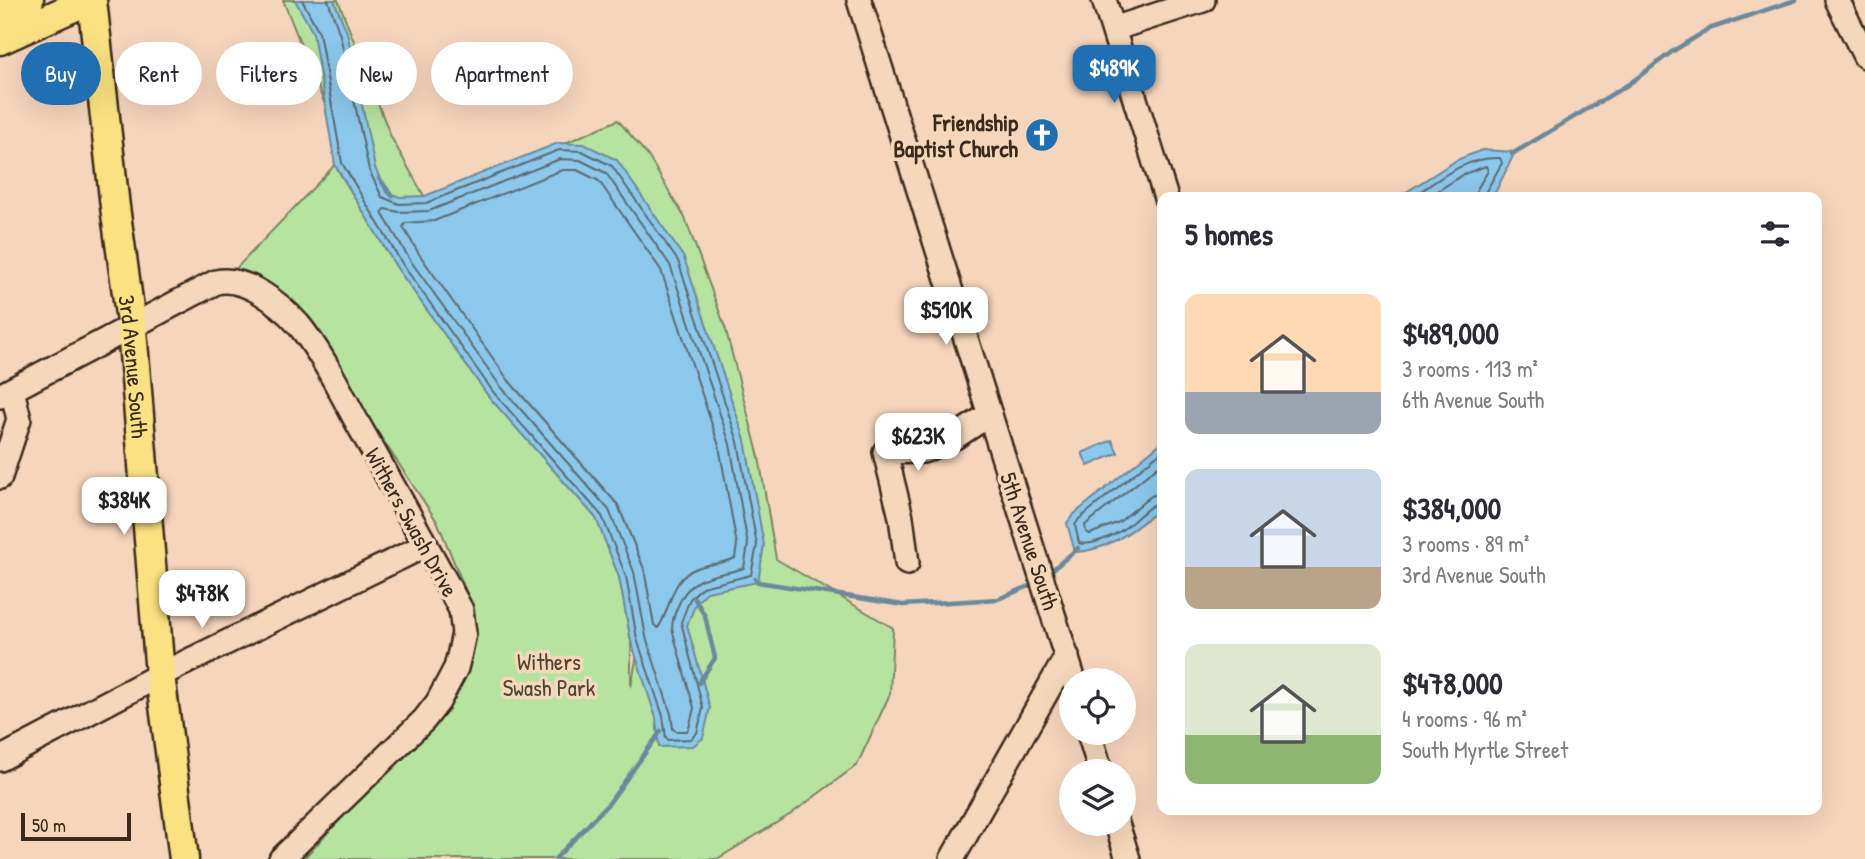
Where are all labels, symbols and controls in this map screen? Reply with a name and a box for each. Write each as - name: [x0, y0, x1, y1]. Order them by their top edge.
- chip: Buy: [21, 42, 101, 105]
- chip: Rent: [115, 42, 202, 105]
- chip: Filters: [216, 42, 322, 105]
- chip: New: [336, 42, 417, 105]
- chip: Apartment: [431, 42, 573, 105]
- pin: $489K: [1065, 46, 1163, 105]
- text: $489K: [1089, 52, 1139, 83]
- place label: Friendship Baptist Church: [893, 107, 1018, 165]
- church icon: Friendship Baptist Church: [1023, 116, 1061, 154]
- text: 5 homes: [1185, 214, 1273, 254]
- icon: filters: [1756, 215, 1794, 253]
- pin: $510K: [897, 288, 995, 347]
- street label: 3rd Avenue South: [112, 293, 156, 440]
- text: $510K: [920, 294, 972, 325]
- text: $489,000: [1402, 313, 1499, 353]
- icon: home: [1241, 322, 1325, 406]
- text: 3 rooms · 113 m²: [1402, 353, 1538, 384]
- text: 6th Avenue South: [1402, 384, 1544, 415]
- pin: $623K: [869, 414, 967, 473]
- text: $623K: [891, 420, 945, 451]
- street label: Withers Swash Drive: [358, 442, 466, 602]
- street label: 5th Avenue South: [993, 468, 1067, 614]
- pin: $384K: [75, 477, 173, 537]
- text: $384K: [98, 484, 150, 515]
- text: $384,000: [1402, 488, 1501, 528]
- icon: home: [1241, 497, 1325, 581]
- text: 3 rooms · 89 m²: [1402, 528, 1529, 559]
- text: 3rd Avenue South: [1402, 559, 1546, 590]
- pin: $478K: [153, 570, 251, 630]
- text: $478K: [175, 577, 229, 608]
- park label: Withers Swash Park: [503, 646, 596, 703]
- text: $478,000: [1402, 663, 1503, 703]
- map controls: [1059, 668, 1136, 836]
- button: locate: [1059, 668, 1136, 745]
- icon: home: [1241, 672, 1325, 756]
- text: 4 rooms · 96 m²: [1402, 703, 1527, 734]
- text: South Myrtle Street: [1402, 734, 1568, 765]
- button: layers: [1059, 759, 1136, 836]
- scale bar: [21, 810, 131, 842]
- text: 50 m: [32, 812, 66, 838]

